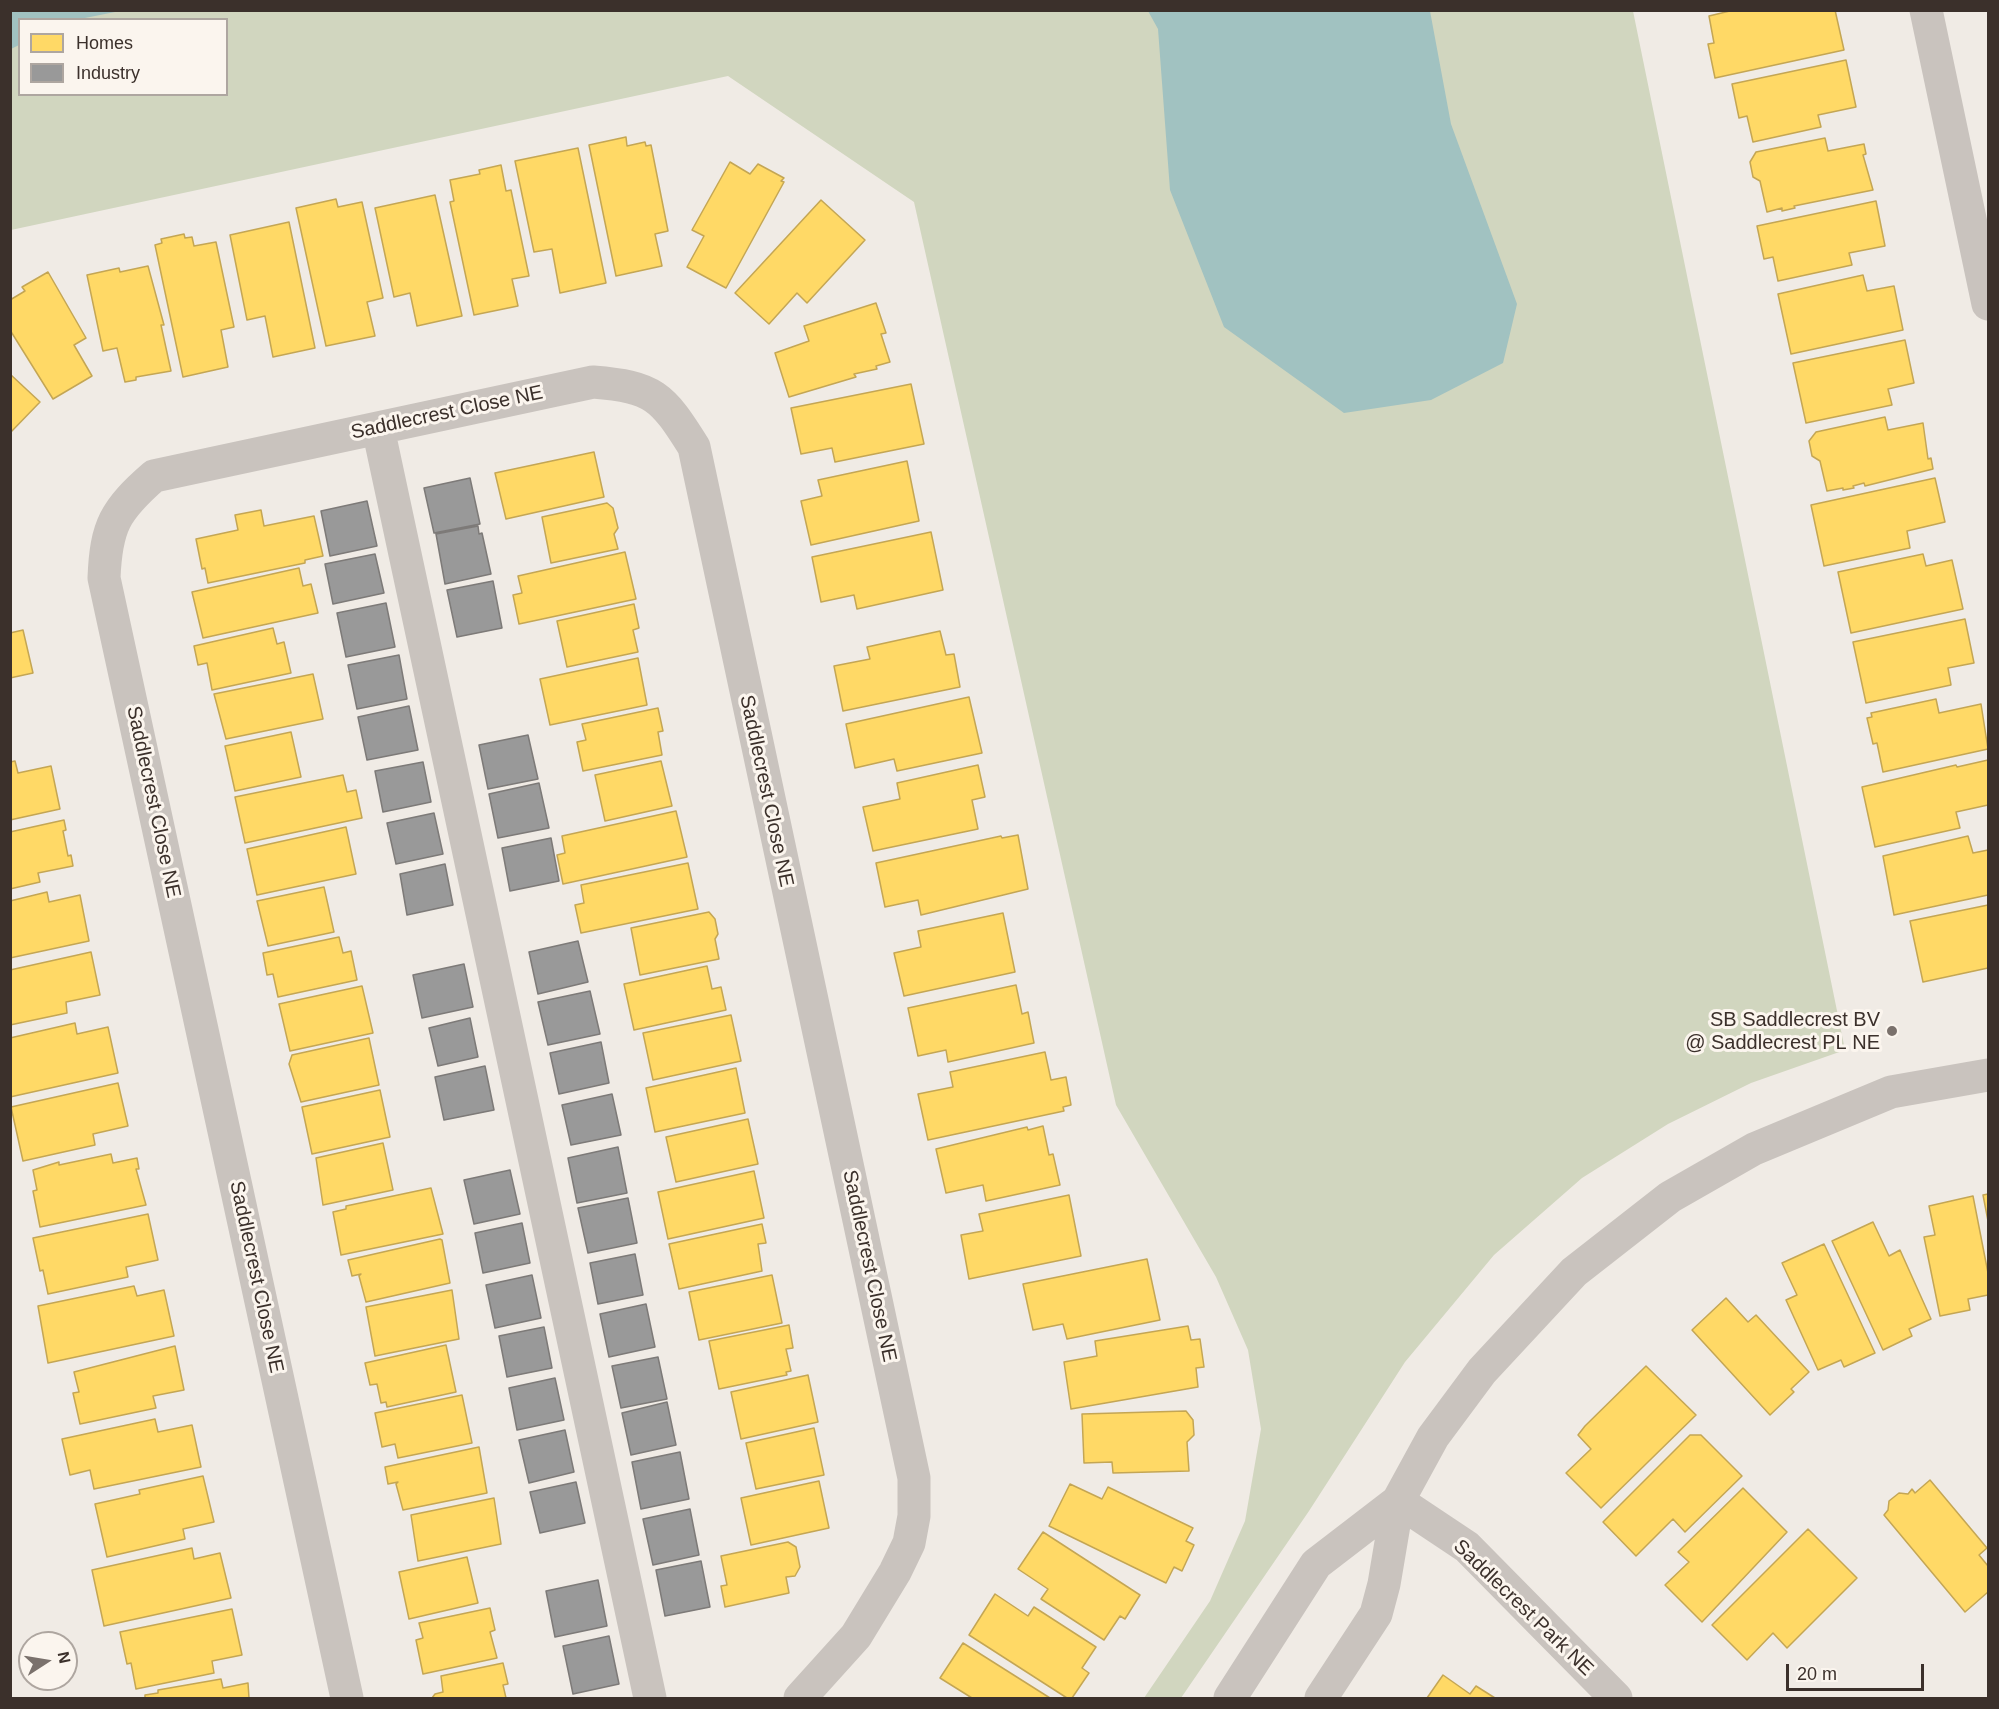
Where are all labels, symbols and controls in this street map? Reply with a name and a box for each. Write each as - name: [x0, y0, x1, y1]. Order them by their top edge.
- legend: [18, 18, 228, 96]
- text: Homes: [76, 33, 133, 53]
- text: Industry: [76, 63, 140, 83]
- street label: Saddlecrest Close NE: [349, 381, 545, 445]
- street label: Saddlecrest Close NE: [734, 693, 798, 889]
- street label: Saddlecrest Close NE: [121, 704, 185, 900]
- place label: SB Saddlecrest BV @ Saddlecrest PL NE: [1685, 1008, 1880, 1055]
- marker: SB Saddlecrest BV @ Saddlecrest PL NE: [1885, 1024, 1899, 1038]
- street label: Saddlecrest Close NE: [837, 1168, 901, 1364]
- street label: Saddlecrest Close NE: [224, 1179, 288, 1375]
- street label: Saddlecrest Park NE: [1448, 1535, 1598, 1681]
- north arrow: [18, 1631, 78, 1691]
- text: N: [55, 1650, 74, 1665]
- scale bar: [1789, 1652, 1927, 1690]
- text: 20 m: [1797, 1664, 1837, 1684]

